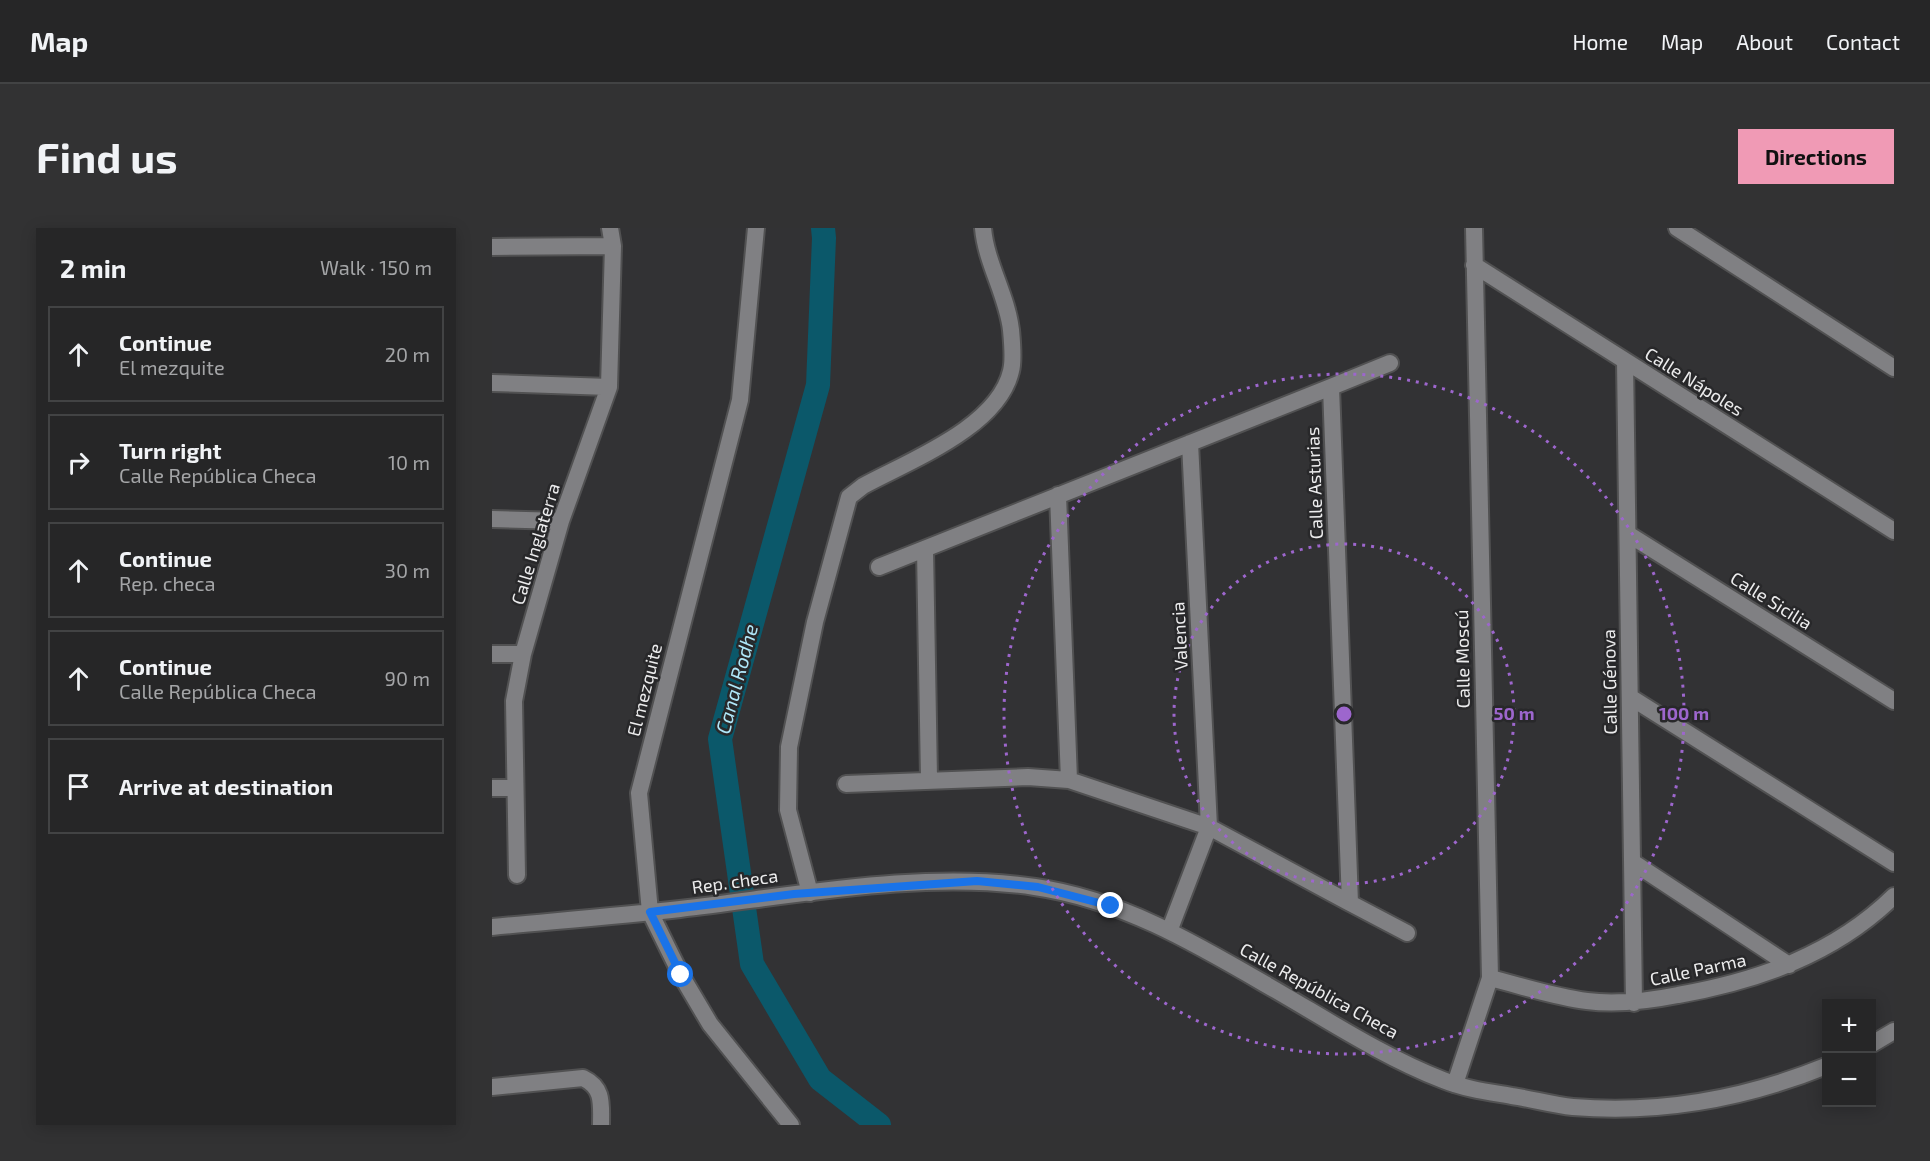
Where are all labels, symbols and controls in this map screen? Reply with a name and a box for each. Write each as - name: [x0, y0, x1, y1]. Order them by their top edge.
- text: Map: [30, 24, 88, 58]
- text: Home: [1572, 29, 1628, 54]
- text: Map: [1661, 29, 1703, 54]
- text: About: [1736, 29, 1793, 54]
- text: Contact: [1826, 29, 1900, 54]
- button: Directions: [1738, 129, 1894, 184]
- text: Find us: [36, 131, 178, 181]
- text: 2 min: [60, 252, 126, 283]
- text: Walk · 150 m: [320, 255, 432, 279]
- text: Continue: [119, 329, 212, 355]
- icon: ahead: [62, 338, 95, 371]
- text: 20 m: [385, 342, 430, 366]
- street label: Calle Nápoles: [1641, 342, 1748, 420]
- text: El mezquite: [119, 355, 225, 379]
- street label: Calle Asturias: [1301, 427, 1327, 540]
- text: Turn right: [119, 437, 221, 463]
- icon: right: [62, 446, 95, 479]
- text: 10 m: [388, 450, 430, 474]
- text: Calle República Checa: [119, 463, 317, 487]
- street label: Calle Inglaterra: [506, 480, 564, 607]
- text: Continue: [119, 545, 212, 571]
- icon: ahead: [62, 554, 95, 587]
- text: 30 m: [385, 558, 430, 582]
- street label: Calle Sicilia: [1727, 566, 1816, 634]
- text: Rep. checa: [119, 571, 216, 595]
- street label: Valencia: [1166, 601, 1192, 671]
- street label: Calle Moscú: [1450, 609, 1474, 709]
- water label: Canal Rodhe: [710, 621, 762, 736]
- street label: Calle Génova: [1597, 629, 1621, 735]
- street label: El mezquite: [622, 641, 666, 739]
- text: Continue: [119, 653, 212, 679]
- icon: ahead: [62, 662, 95, 695]
- text: 90 m: [385, 666, 430, 690]
- text: Calle República Checa: [119, 679, 317, 703]
- text: 50 m: [1493, 702, 1535, 724]
- text: 100 m: [1659, 702, 1709, 724]
- centre of rings: [1334, 704, 1354, 724]
- icon: arrive: [62, 770, 95, 803]
- text: Arrive at destination: [119, 773, 333, 799]
- street label: Rep. checa: [690, 864, 779, 898]
- route end: [1097, 892, 1123, 918]
- street label: Calle República Checa: [1236, 937, 1403, 1043]
- street label: Calle Parma: [1648, 948, 1748, 990]
- route start: [667, 961, 693, 987]
- map controls: [1822, 999, 1876, 1107]
- button: +: [1822, 999, 1876, 1053]
- button: −: [1822, 1053, 1876, 1107]

